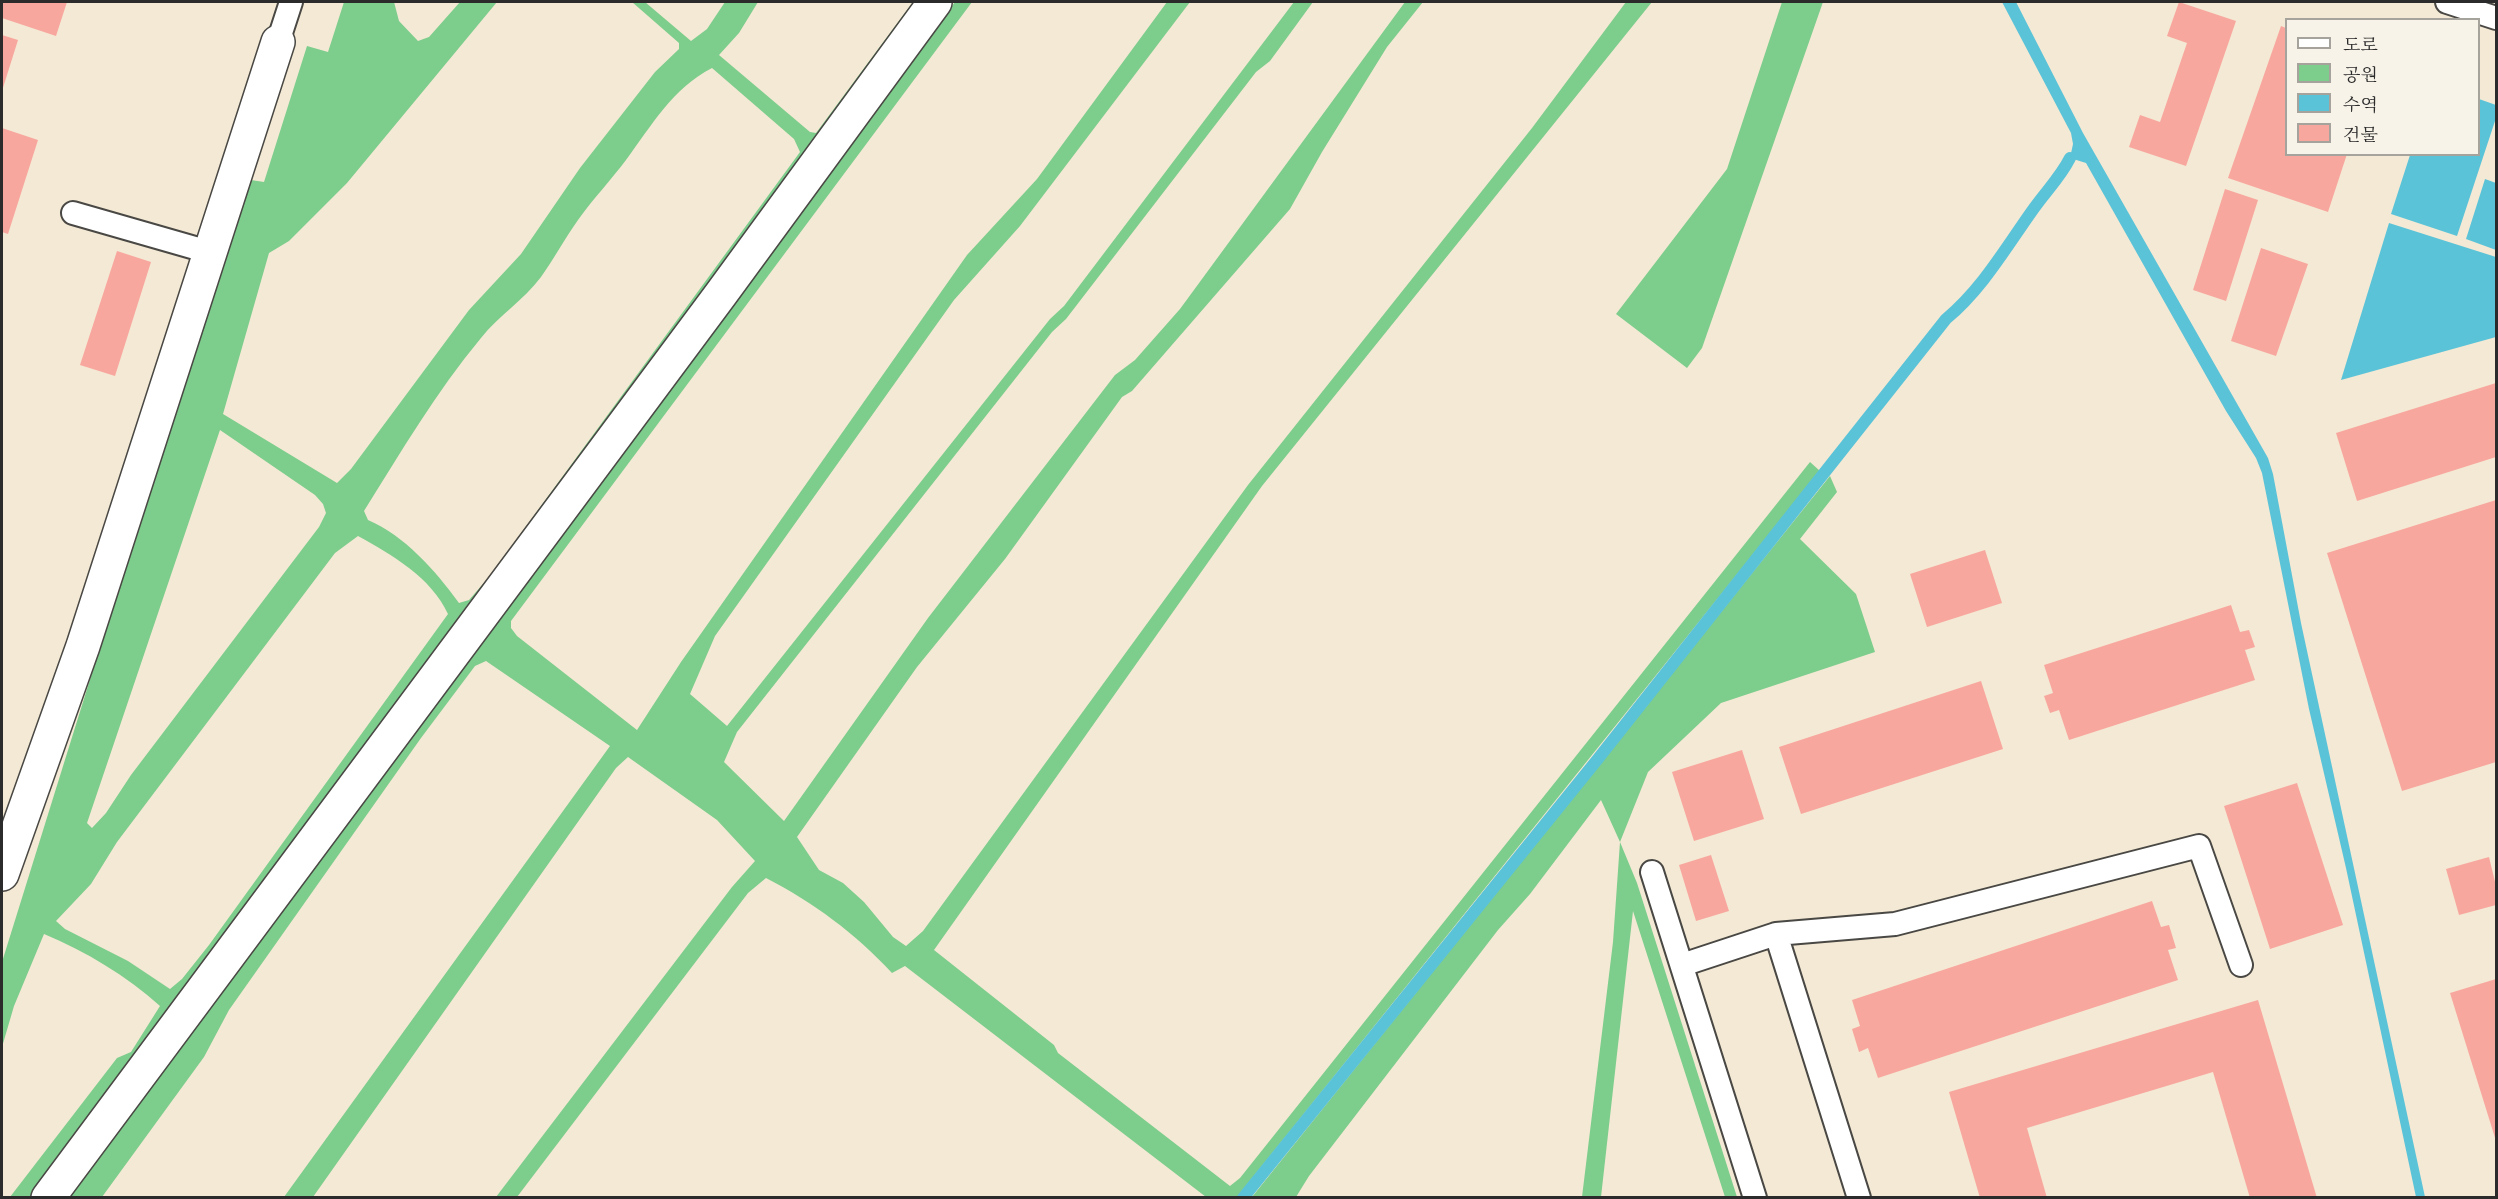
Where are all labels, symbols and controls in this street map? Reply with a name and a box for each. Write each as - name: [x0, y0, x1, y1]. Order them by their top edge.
- legend: [2285, 18, 2480, 156]
- text: 도로: [2343, 33, 2378, 57]
- text: 공원: [2343, 63, 2378, 87]
- text: 수역: [2343, 93, 2378, 117]
- text: 건물: [2343, 123, 2378, 147]

